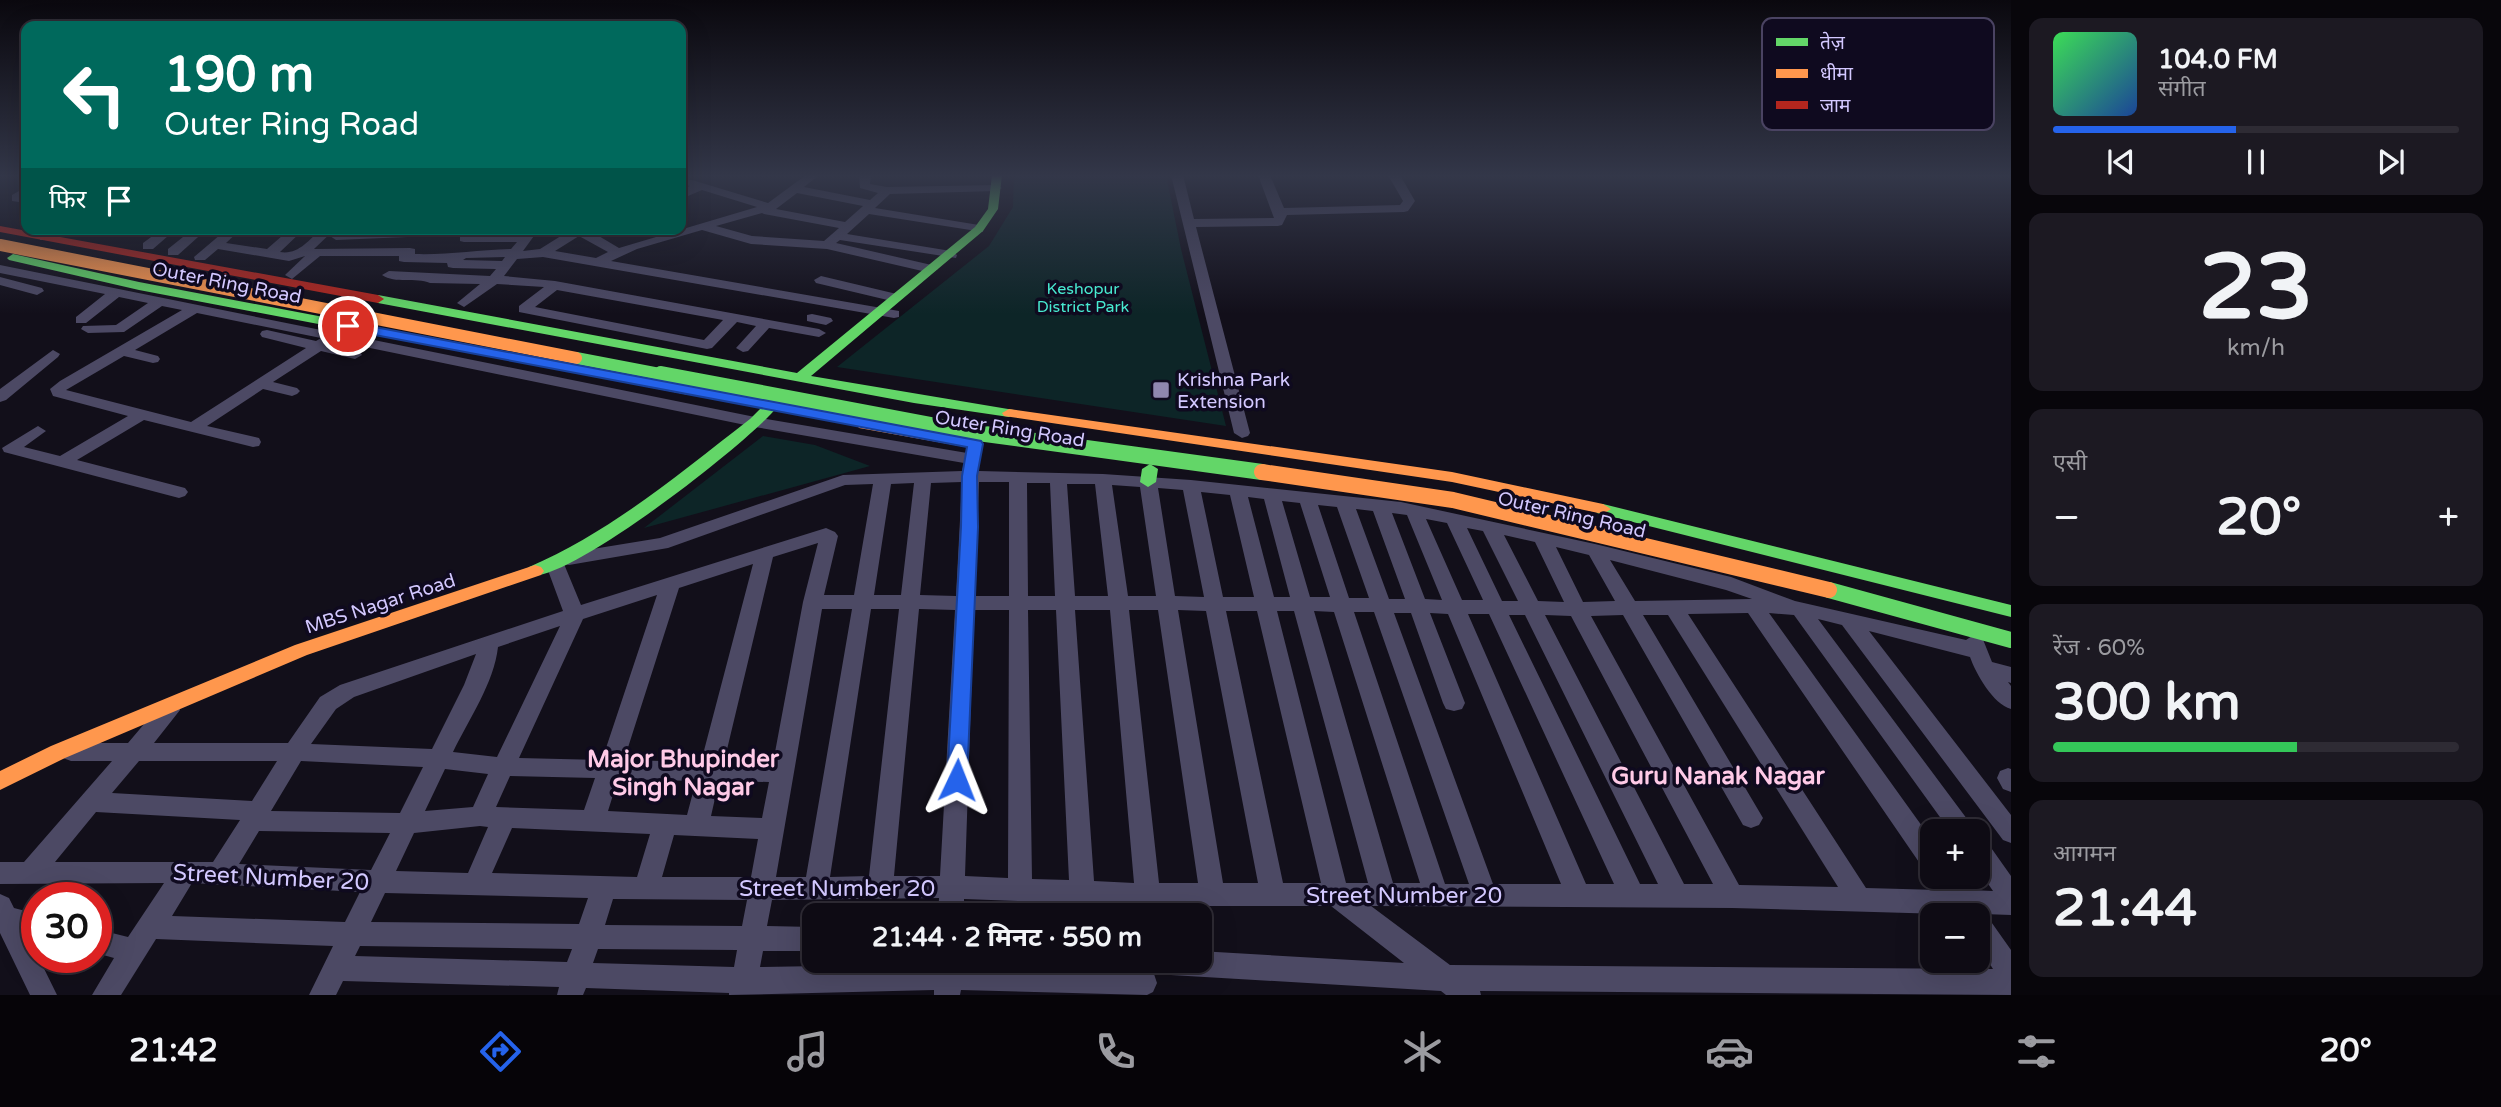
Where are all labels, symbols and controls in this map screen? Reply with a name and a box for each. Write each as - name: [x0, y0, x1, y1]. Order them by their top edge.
- legend: [1762, 18, 1994, 130]
- text: तेज़: [1820, 31, 1846, 54]
- text: 104.0 FM: [2158, 44, 2278, 75]
- text: 190 m: [164, 46, 314, 105]
- icon: left: [49, 49, 140, 140]
- text: धीमा: [1820, 63, 1854, 85]
- text: संगीत: [2158, 75, 2206, 103]
- text: जाम: [1820, 95, 1851, 117]
- text: Outer Ring Road: [164, 106, 419, 144]
- icon: previous: [2102, 143, 2140, 181]
- icon: pause: [2237, 143, 2275, 181]
- icon: next: [2372, 143, 2410, 181]
- icon: arrive: [100, 182, 138, 220]
- text: फिर: [49, 184, 86, 215]
- text: 23: [2199, 233, 2313, 343]
- street label: Outer Ring Road: [150, 258, 303, 308]
- park label: Keshopur District Park: [1037, 279, 1130, 317]
- pin: [318, 296, 378, 356]
- icon: arrive: [329, 307, 367, 345]
- text: km/h: [2227, 334, 2285, 362]
- place label: Krishna Park Extension: [1177, 369, 1290, 413]
- marker: Krishna Park Extension: [1151, 380, 1171, 400]
- street label: Outer Ring Road: [933, 406, 1086, 452]
- text: एसी: [2053, 449, 2087, 477]
- text: 20°: [2216, 486, 2301, 549]
- street label: Outer Ring Road: [1496, 487, 1648, 543]
- text: −: [2053, 495, 2080, 541]
- text: +: [2438, 495, 2459, 541]
- street label: MBS Nagar Road: [302, 569, 458, 639]
- text: रेंज · 60%: [2053, 634, 2145, 662]
- text: 300 km: [2053, 671, 2241, 734]
- position arrow: [920, 743, 994, 817]
- district label: Major Bhupinder Singh Nagar: [587, 745, 780, 802]
- district label: Guru Nanak Nagar: [1611, 762, 1826, 791]
- map controls: [1920, 819, 1990, 973]
- button: +: [1920, 819, 1990, 889]
- text: आगमन: [2053, 840, 2116, 868]
- street label: Street Number 20: [172, 859, 370, 897]
- street label: Street Number 20: [739, 875, 935, 903]
- text: 21:44: [2053, 877, 2197, 940]
- speed limit sign: 30: [21, 882, 112, 973]
- street label: Street Number 20: [1306, 882, 1502, 910]
- button: −: [1920, 903, 1990, 973]
- text: 21:44 · 2 मिनट · 550 m: [872, 922, 1142, 953]
- icon: directions: [476, 1027, 525, 1076]
- icon: music: [783, 1027, 832, 1076]
- icon: phone: [1091, 1027, 1140, 1076]
- icon: climate: [1398, 1027, 1447, 1076]
- icon: car: [1705, 1027, 1754, 1076]
- icon: filters: [2012, 1027, 2061, 1076]
- text: 21:42: [129, 1032, 218, 1070]
- text: 20°: [2319, 1032, 2372, 1070]

